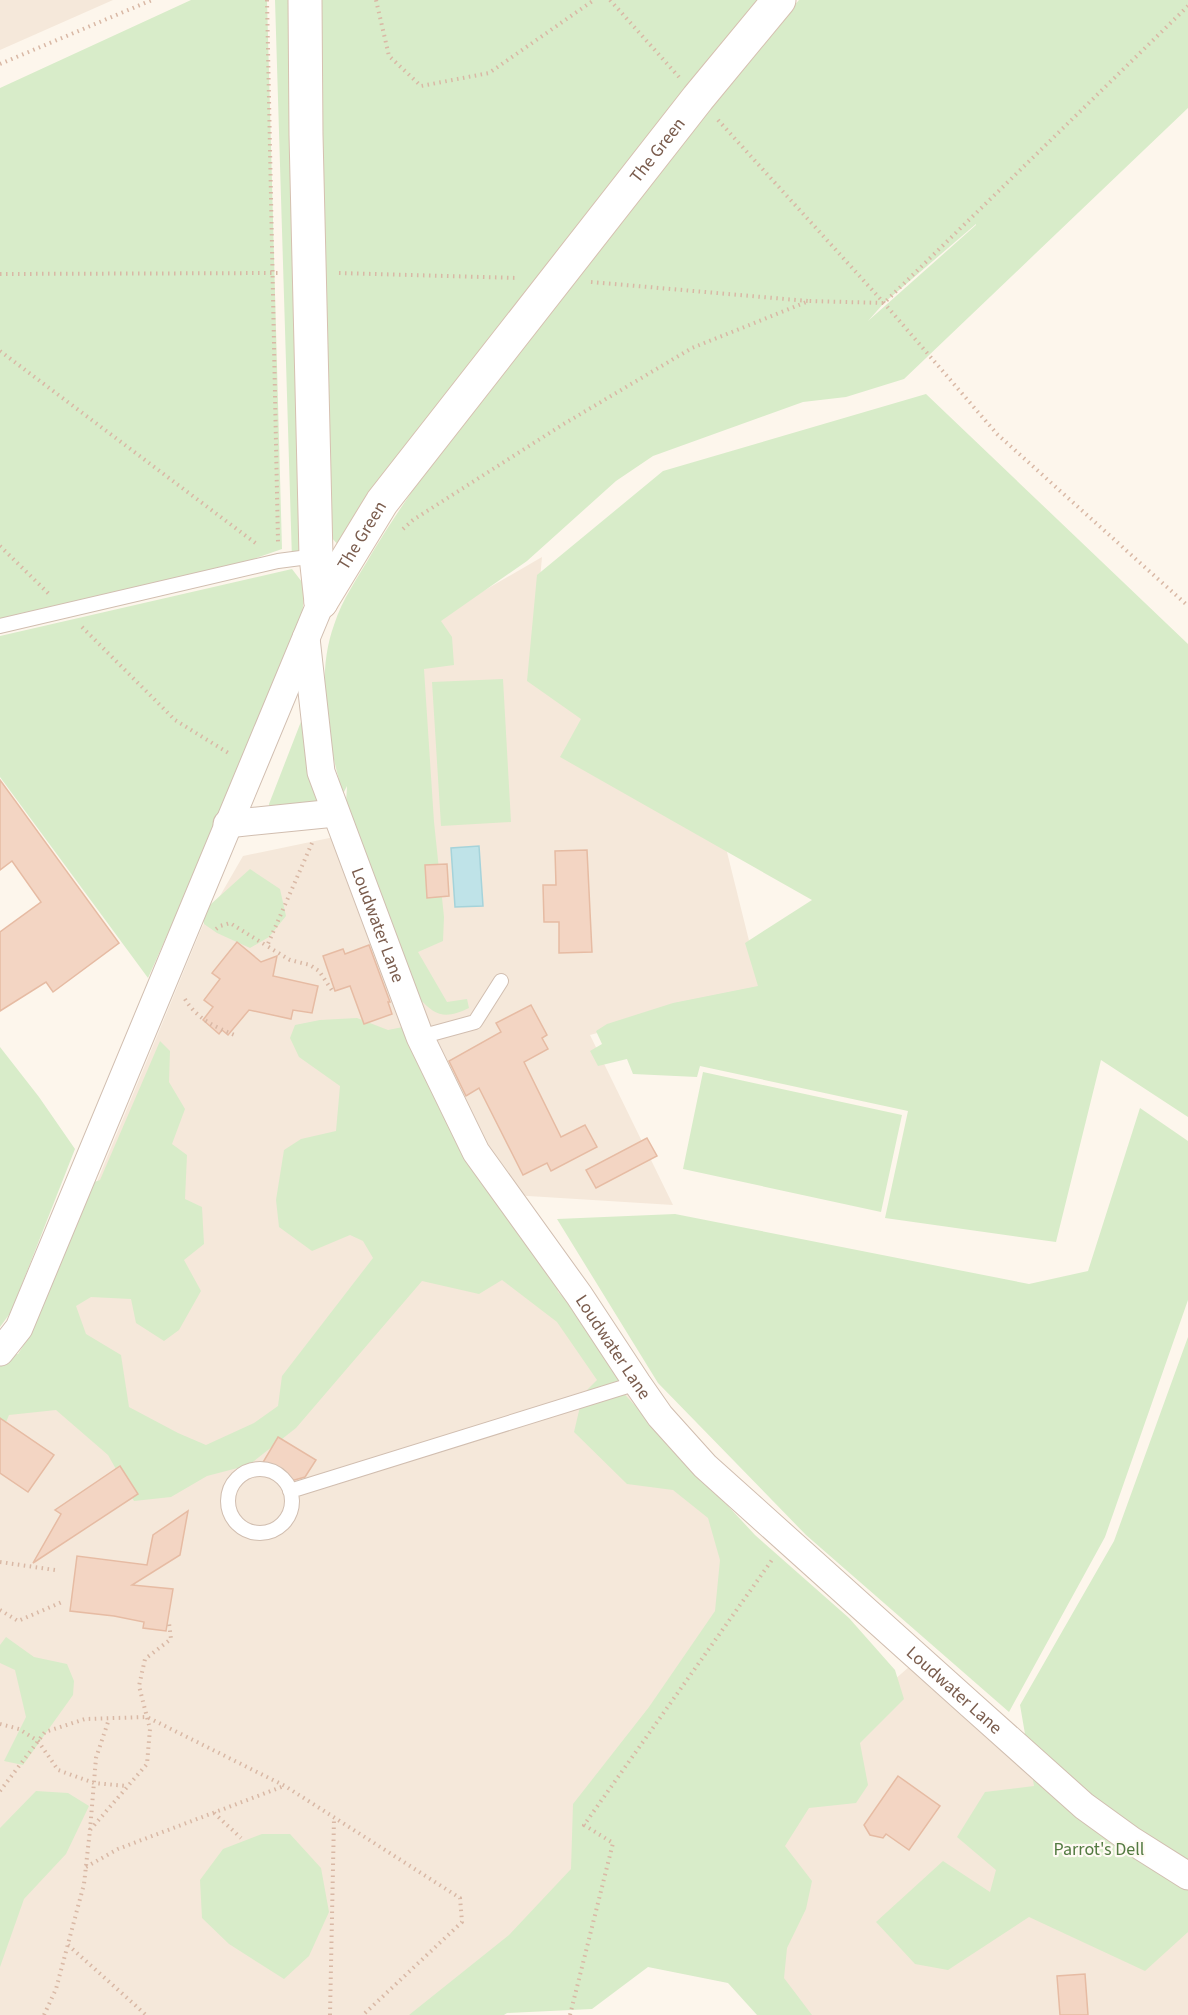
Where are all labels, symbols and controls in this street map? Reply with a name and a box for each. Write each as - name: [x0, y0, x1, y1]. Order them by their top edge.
- street label: The Green: [624, 112, 691, 188]
- street label: The Green: [331, 496, 392, 575]
- street label: Loudwater Lane: [345, 864, 411, 986]
- street label: Loudwater Lane: [569, 1289, 657, 1404]
- street label: Loudwater Lane: [901, 1640, 1008, 1740]
- park label: Parrot's Dell: [1054, 1837, 1144, 1862]

